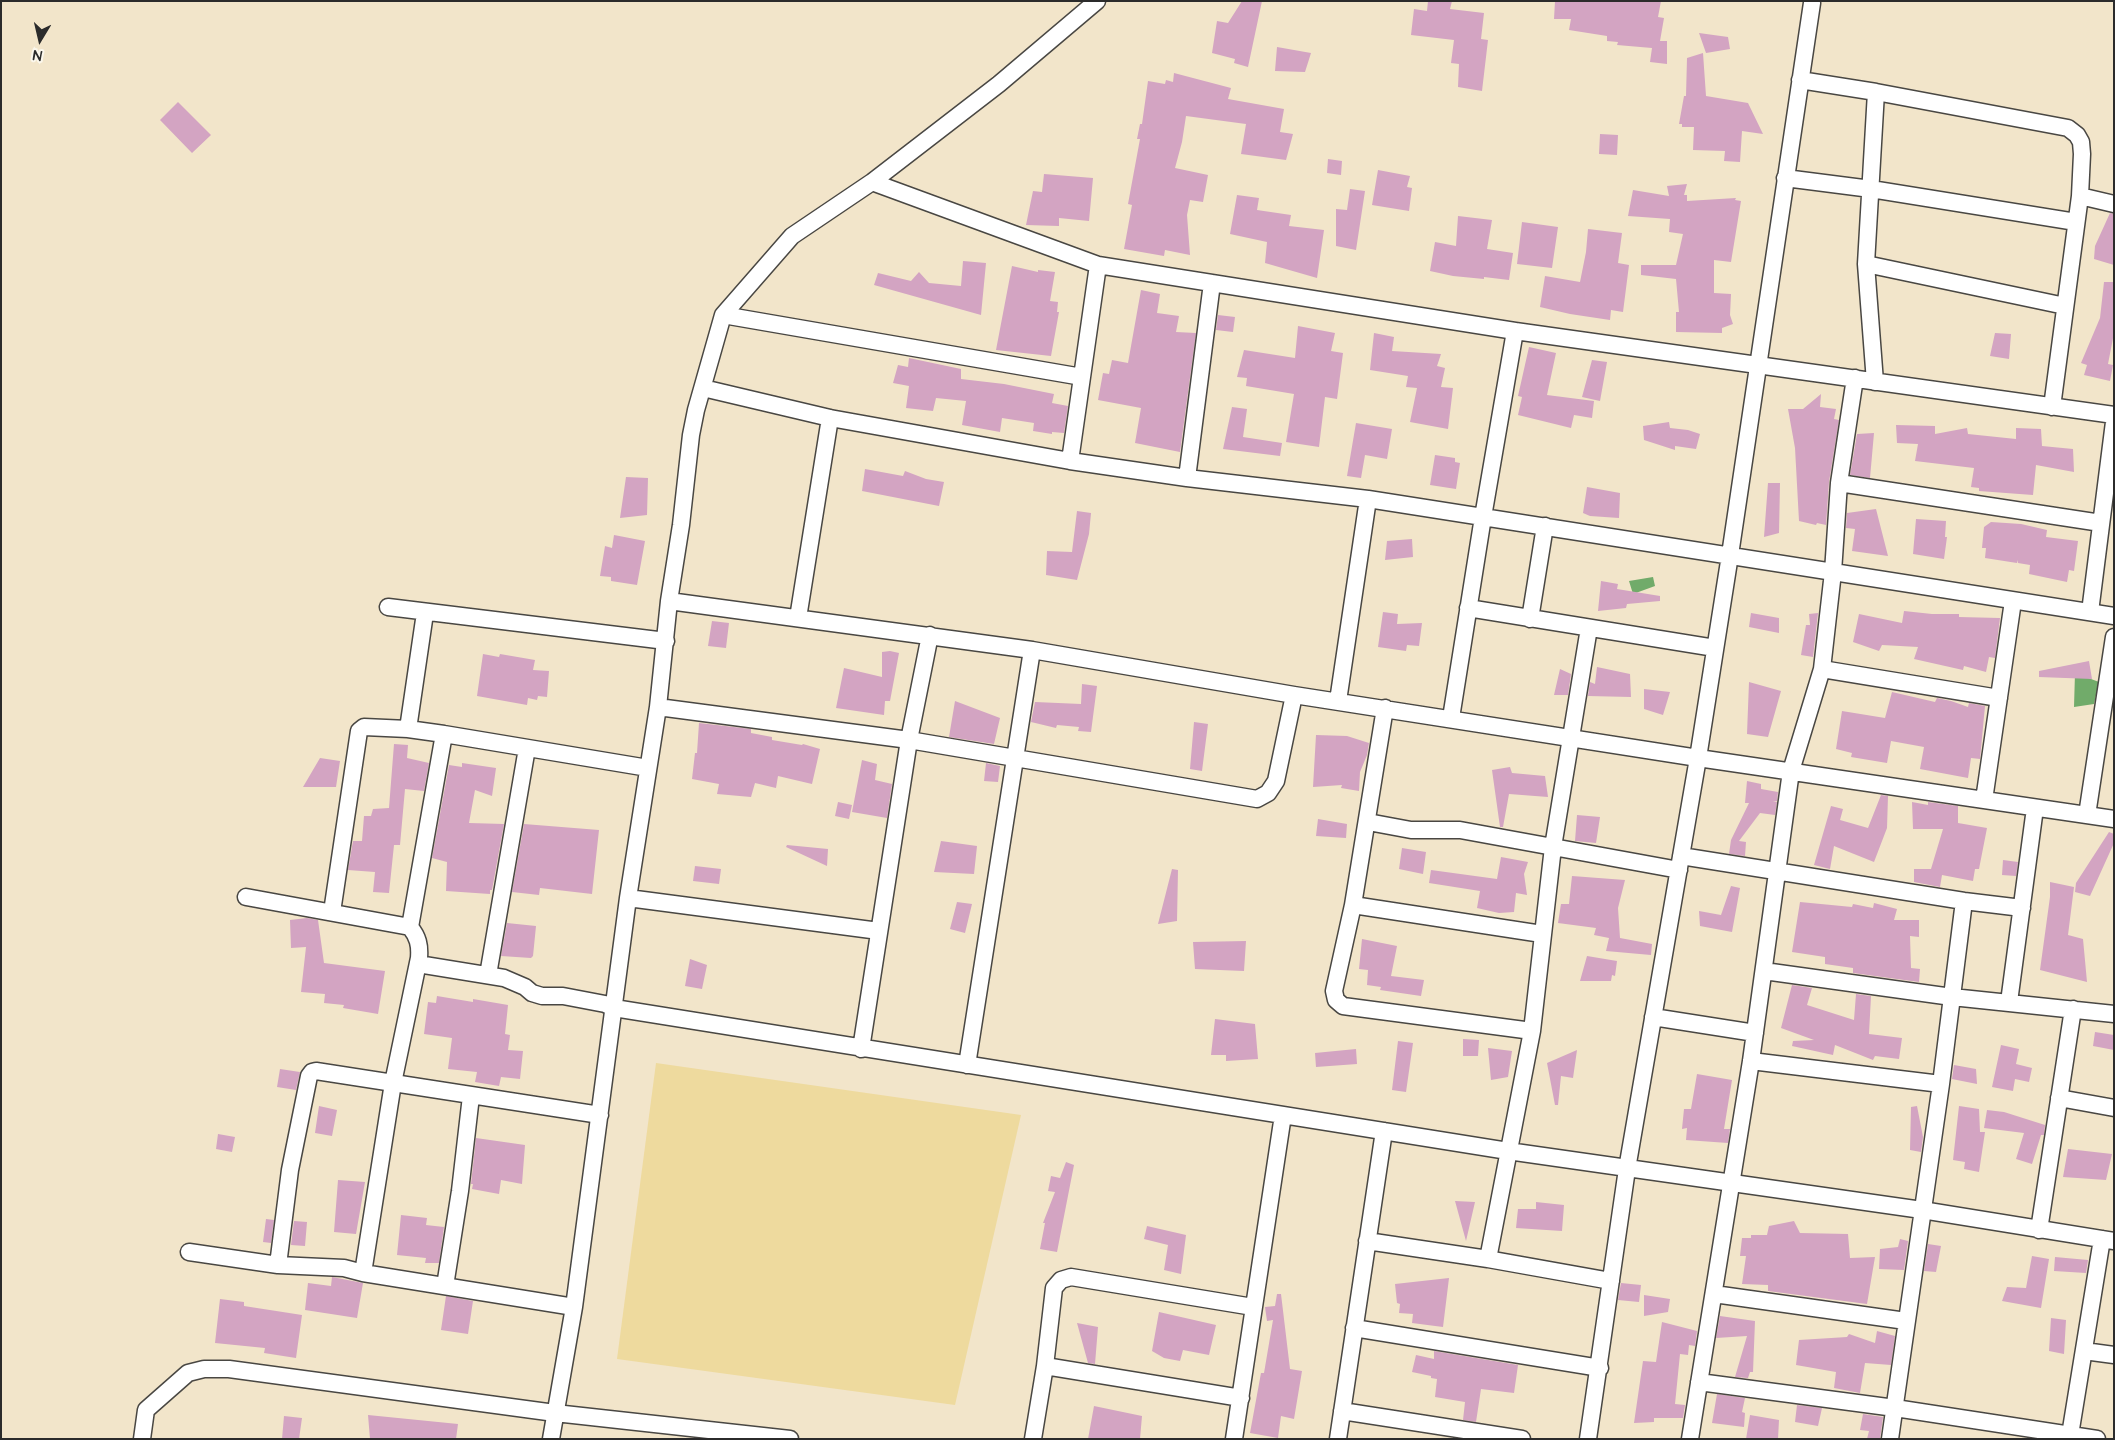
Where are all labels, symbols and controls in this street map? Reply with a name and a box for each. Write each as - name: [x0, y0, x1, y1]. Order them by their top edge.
- north arrow: [15, 15, 65, 65]
- text: N: [32, 44, 44, 65]

